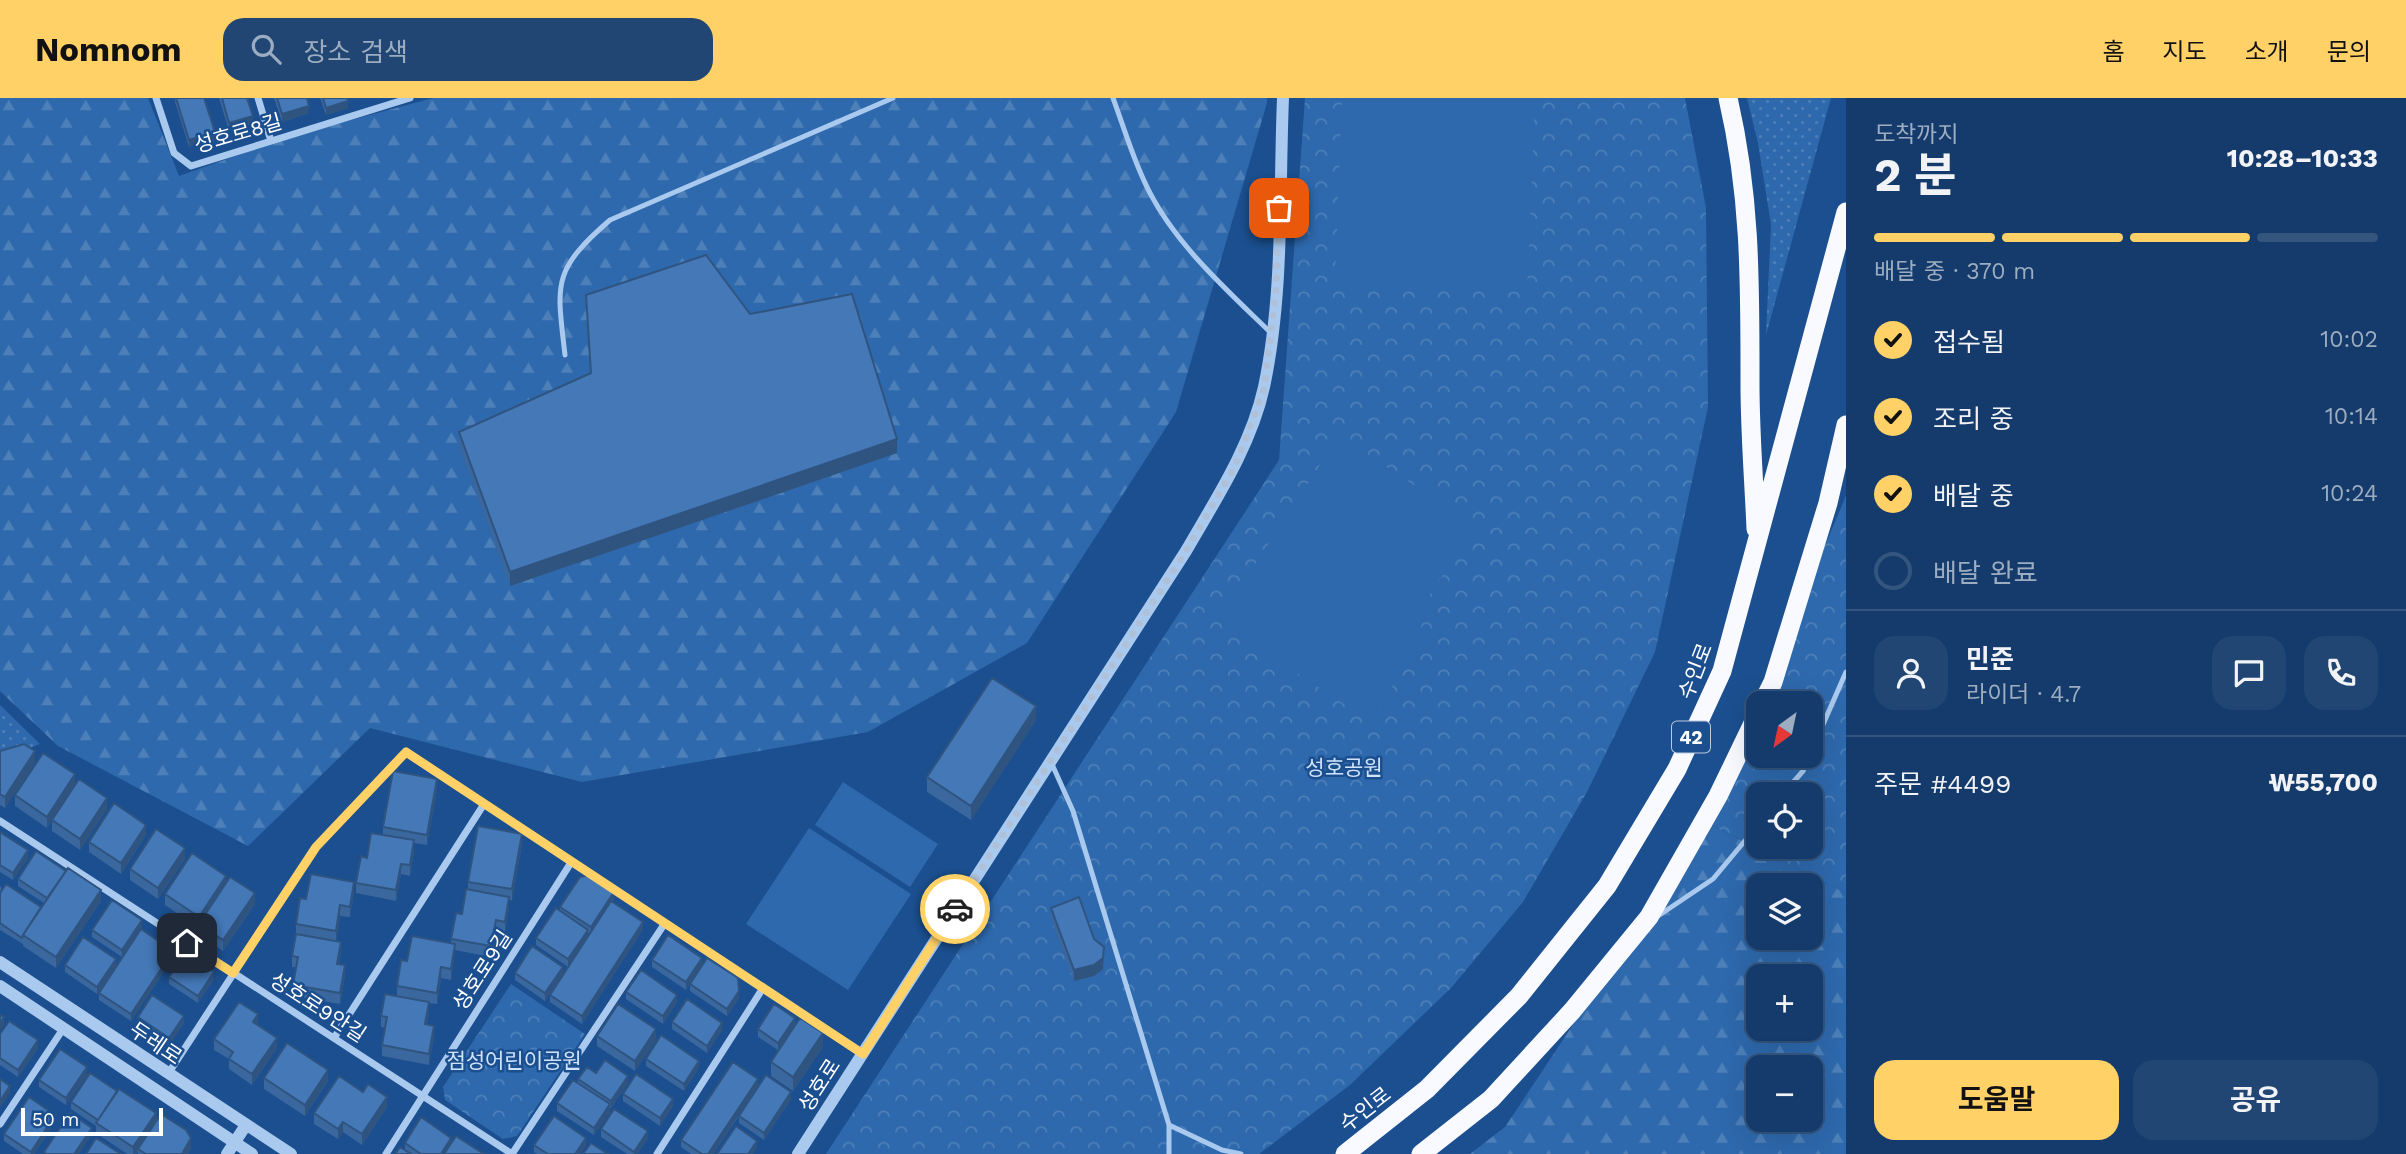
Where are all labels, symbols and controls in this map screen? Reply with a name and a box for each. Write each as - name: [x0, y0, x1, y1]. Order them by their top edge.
- search box: [223, 18, 713, 81]
- text: Nomnom: [35, 30, 181, 69]
- icon: search: [247, 30, 285, 68]
- text: 장소 검색: [303, 37, 408, 67]
- text: 홈: [2102, 38, 2124, 66]
- text: 지도: [2162, 38, 2207, 66]
- text: 소개: [2245, 38, 2289, 66]
- text: 문의: [2327, 38, 2371, 66]
- street label: 성호로8길: [191, 109, 285, 157]
- text: 도착까지: [1874, 121, 1959, 148]
- text: 10:28–10:33: [2227, 143, 2378, 173]
- text: 2 분: [1874, 148, 1957, 202]
- pin: [1249, 178, 1309, 238]
- icon: bag: [1260, 189, 1298, 227]
- text: 배달 중 · 370 m: [1874, 258, 2035, 285]
- icon: check: [1874, 321, 1912, 359]
- text: 10:02: [2320, 326, 2378, 353]
- text: 접수됨: [1933, 327, 2005, 357]
- icon: check: [1874, 398, 1912, 436]
- text: 10:14: [2325, 403, 2378, 430]
- text: 조리 중: [1933, 404, 2014, 434]
- icon: check: [1874, 475, 1912, 513]
- text: 10:24: [2321, 480, 2378, 507]
- text: 배달 중: [1933, 481, 2014, 511]
- text: 배달 완료: [1933, 558, 2038, 588]
- button: person: [1874, 636, 1948, 710]
- button: chat: [2212, 636, 2286, 710]
- button: phone: [2304, 636, 2378, 710]
- street label: 수인로: [1673, 639, 1717, 703]
- text: 민준: [1966, 644, 2014, 674]
- text: 라이더 · 4.7: [1966, 681, 2081, 708]
- north arrow: [1746, 691, 1824, 768]
- map controls: [1746, 691, 1823, 1132]
- road number: 42: [1672, 722, 1710, 752]
- park label: 성호공원: [1305, 755, 1383, 780]
- text: ₩55,700: [2269, 767, 2378, 797]
- text: 주문 #4499: [1874, 769, 2011, 799]
- button: locate: [1746, 782, 1823, 859]
- button: layers: [1746, 873, 1823, 950]
- courier: [920, 874, 990, 944]
- icon: car: [936, 890, 974, 928]
- pin: [157, 913, 217, 973]
- icon: home: [168, 924, 206, 962]
- street label: 성호로9길: [447, 925, 517, 1015]
- button: +: [1746, 964, 1823, 1041]
- street label: 성호로9안길: [265, 967, 371, 1047]
- street label: 두레로: [125, 1016, 187, 1070]
- park label: 점성어린이공원: [446, 1048, 582, 1073]
- street label: 성호로: [793, 1054, 845, 1116]
- button: −: [1746, 1055, 1823, 1132]
- button: 도움말: [1874, 1060, 2119, 1140]
- button: 공유: [2133, 1060, 2378, 1140]
- street label: 수인로: [1334, 1081, 1396, 1137]
- scale bar: [21, 1105, 163, 1137]
- text: 50 m: [32, 1108, 79, 1131]

